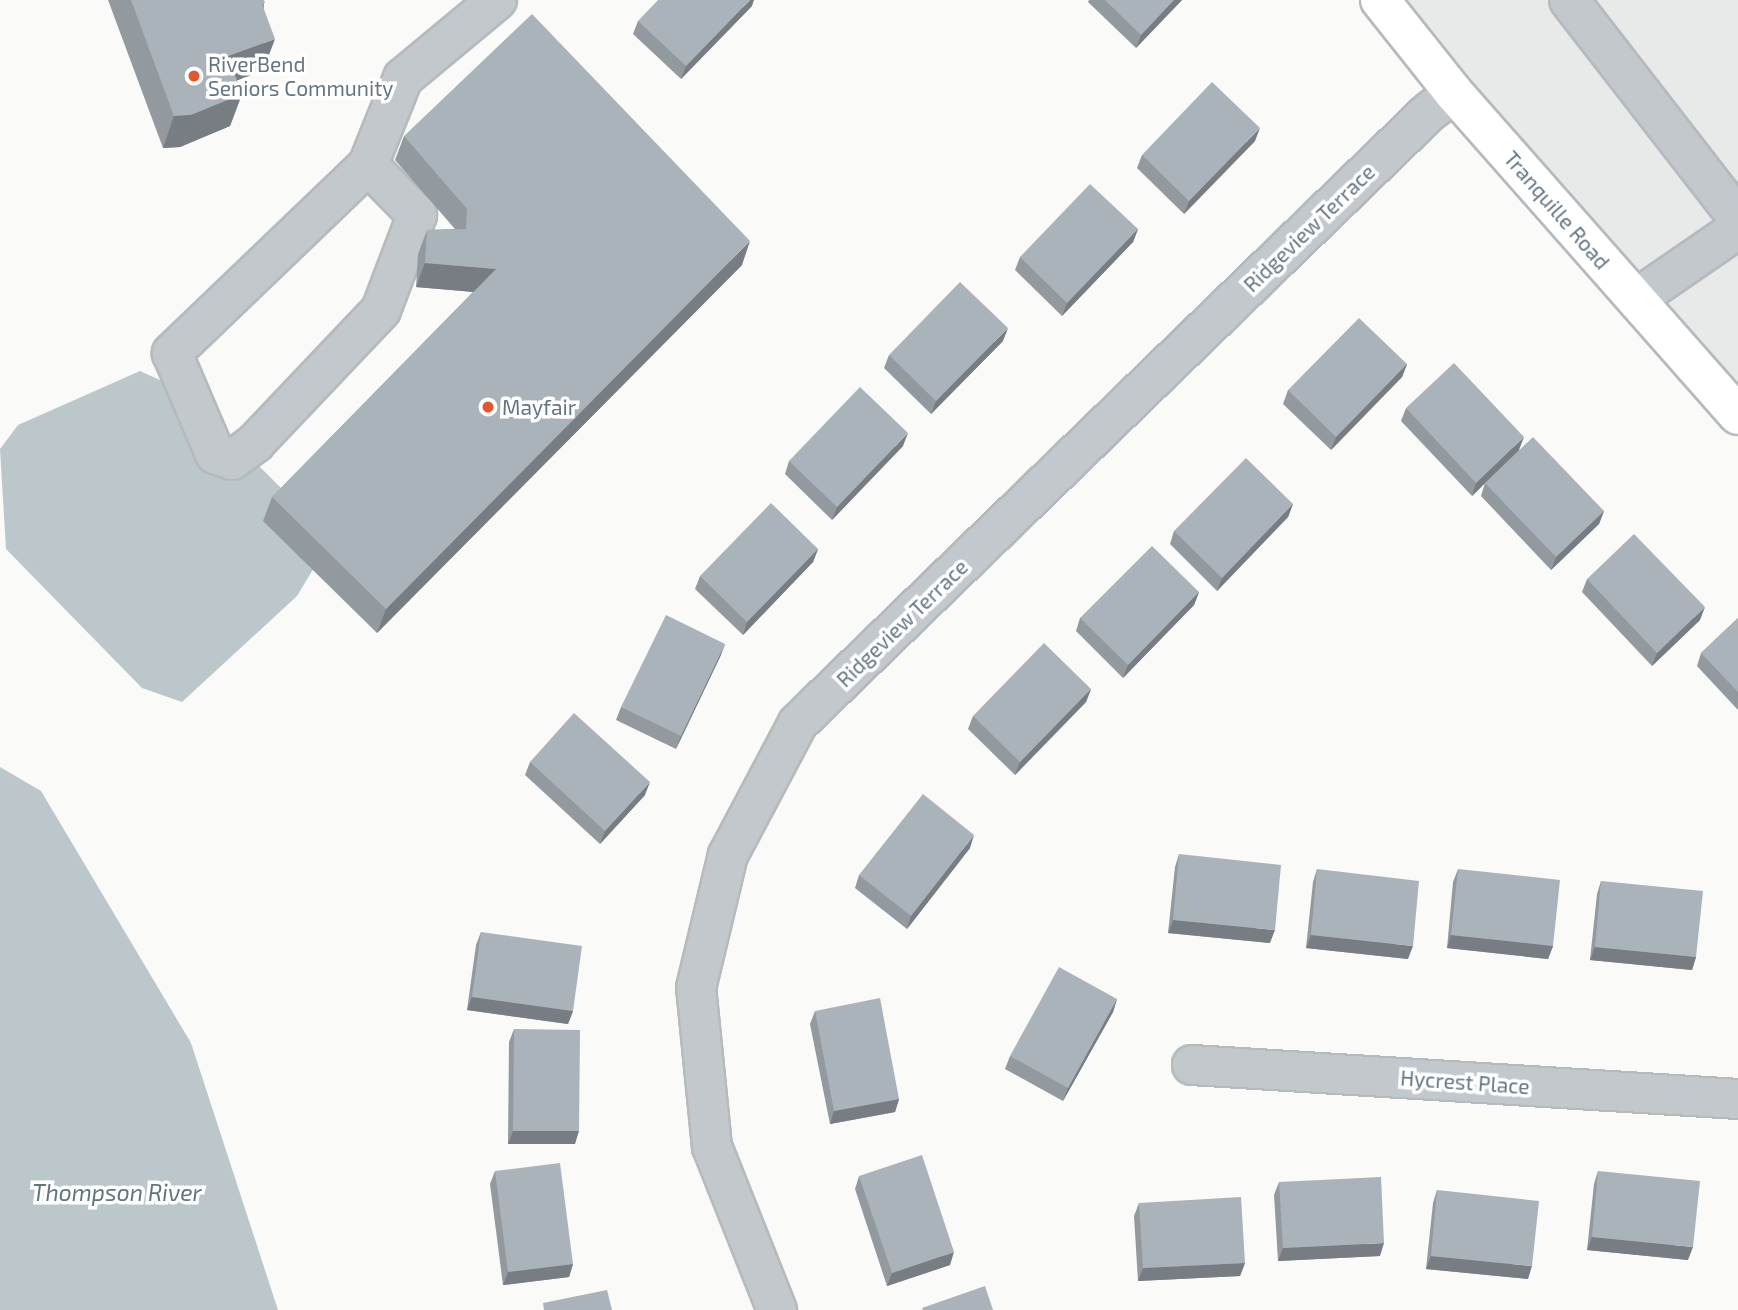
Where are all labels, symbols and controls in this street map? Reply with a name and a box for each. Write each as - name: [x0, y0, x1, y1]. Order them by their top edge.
- place label: RiverBend Seniors Community: [208, 51, 393, 101]
- marker: RiverBend Seniors Community: [186, 68, 202, 84]
- street label: Tranquille Road: [1499, 146, 1615, 274]
- street label: Ridgeview Terrace: [1238, 159, 1380, 297]
- place label: Mayfair: [502, 394, 576, 420]
- marker: Mayfair: [480, 399, 496, 415]
- street label: Ridgeview Terrace: [831, 554, 973, 692]
- street label: Hycrest Place: [1399, 1065, 1531, 1099]
- water label: Thompson River: [32, 1178, 202, 1206]

